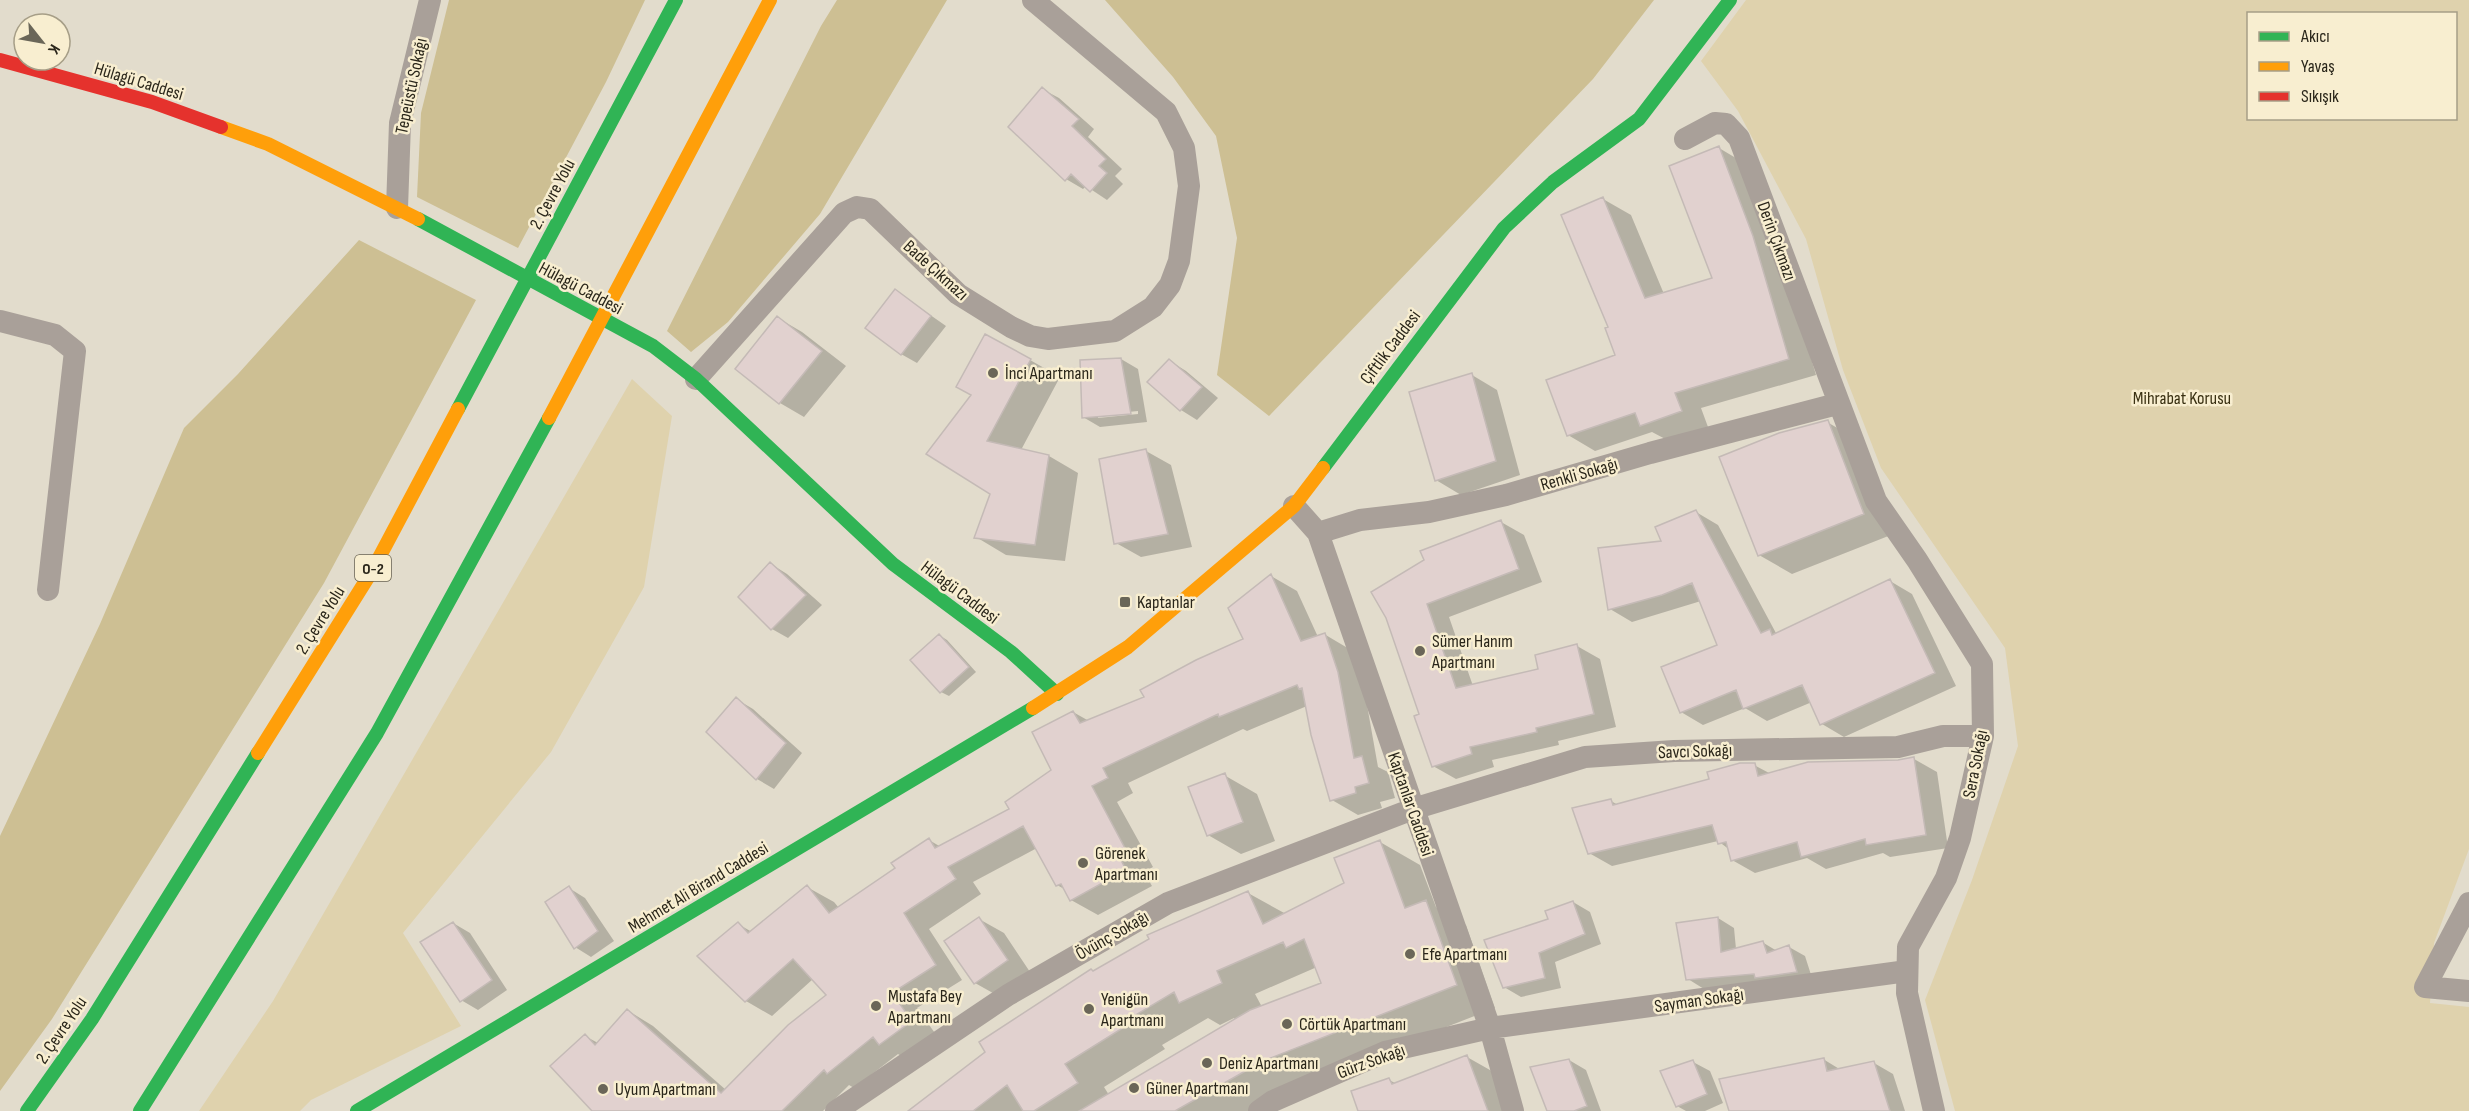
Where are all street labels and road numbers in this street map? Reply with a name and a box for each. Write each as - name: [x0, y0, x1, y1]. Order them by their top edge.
- street label: Tepeüstü Sokağı: [391, 36, 432, 136]
- street label: Hülagü Caddesi: [92, 58, 186, 105]
- street label: 2. Çevre Yolu: [525, 156, 580, 233]
- street label: Derin Çıkmazı: [1753, 199, 1800, 283]
- street label: Bade Çıkmazı: [899, 236, 972, 305]
- street label: Hülagü Caddesi: [535, 258, 626, 319]
- street label: Çiftlik Caddesi: [1356, 306, 1425, 388]
- street label: Renkli Sokağı: [1538, 453, 1620, 496]
- road number: O-2: [355, 555, 391, 581]
- street label: Hülagü Caddesi: [917, 556, 1003, 628]
- street label: 2. Çevre Yolu: [291, 582, 350, 658]
- street label: Sera Sokağı: [1959, 728, 1992, 800]
- street label: Savcı Sokağı: [1658, 740, 1732, 763]
- street label: Kaptanlar Caddesi: [1383, 750, 1438, 859]
- street label: Mehmet Ali Birand Caddesi: [625, 837, 772, 937]
- street label: Övünç Sokağı: [1072, 906, 1152, 965]
- street label: Sayman Sokağı: [1653, 984, 1745, 1017]
- street label: 2. Çevre Yolu: [31, 993, 91, 1068]
- street label: Gürz Sokağı: [1334, 1040, 1408, 1083]

